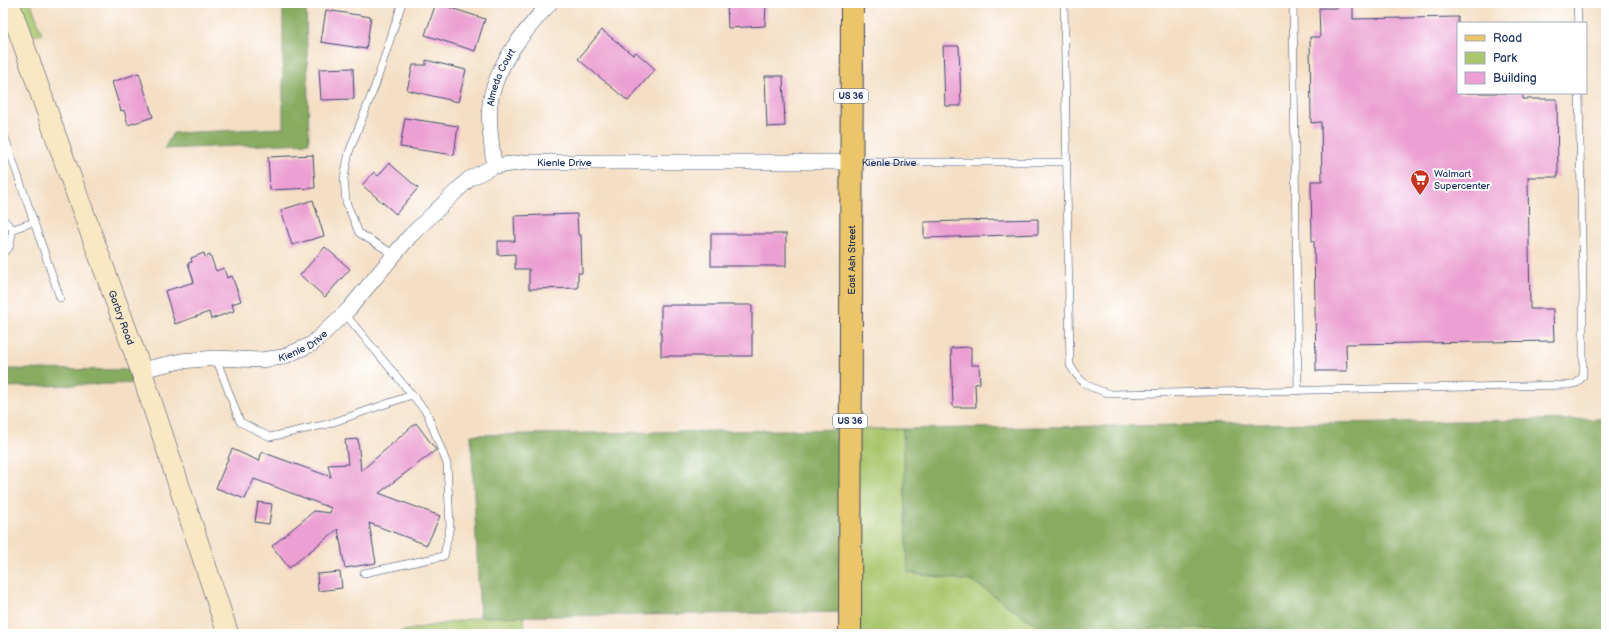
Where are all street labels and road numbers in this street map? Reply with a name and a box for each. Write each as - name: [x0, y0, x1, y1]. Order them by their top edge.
- street label: Almeda Court: [485, 46, 518, 107]
- road number: US 36: [834, 89, 868, 103]
- street label: Kienle Drive: [537, 157, 592, 169]
- street label: Kienle Drive: [862, 157, 916, 169]
- street label: East Ash Street: [846, 225, 858, 295]
- street label: Garbry Road: [105, 289, 136, 347]
- street label: Kienle Drive: [278, 328, 330, 365]
- road number: US 36: [833, 414, 867, 428]

